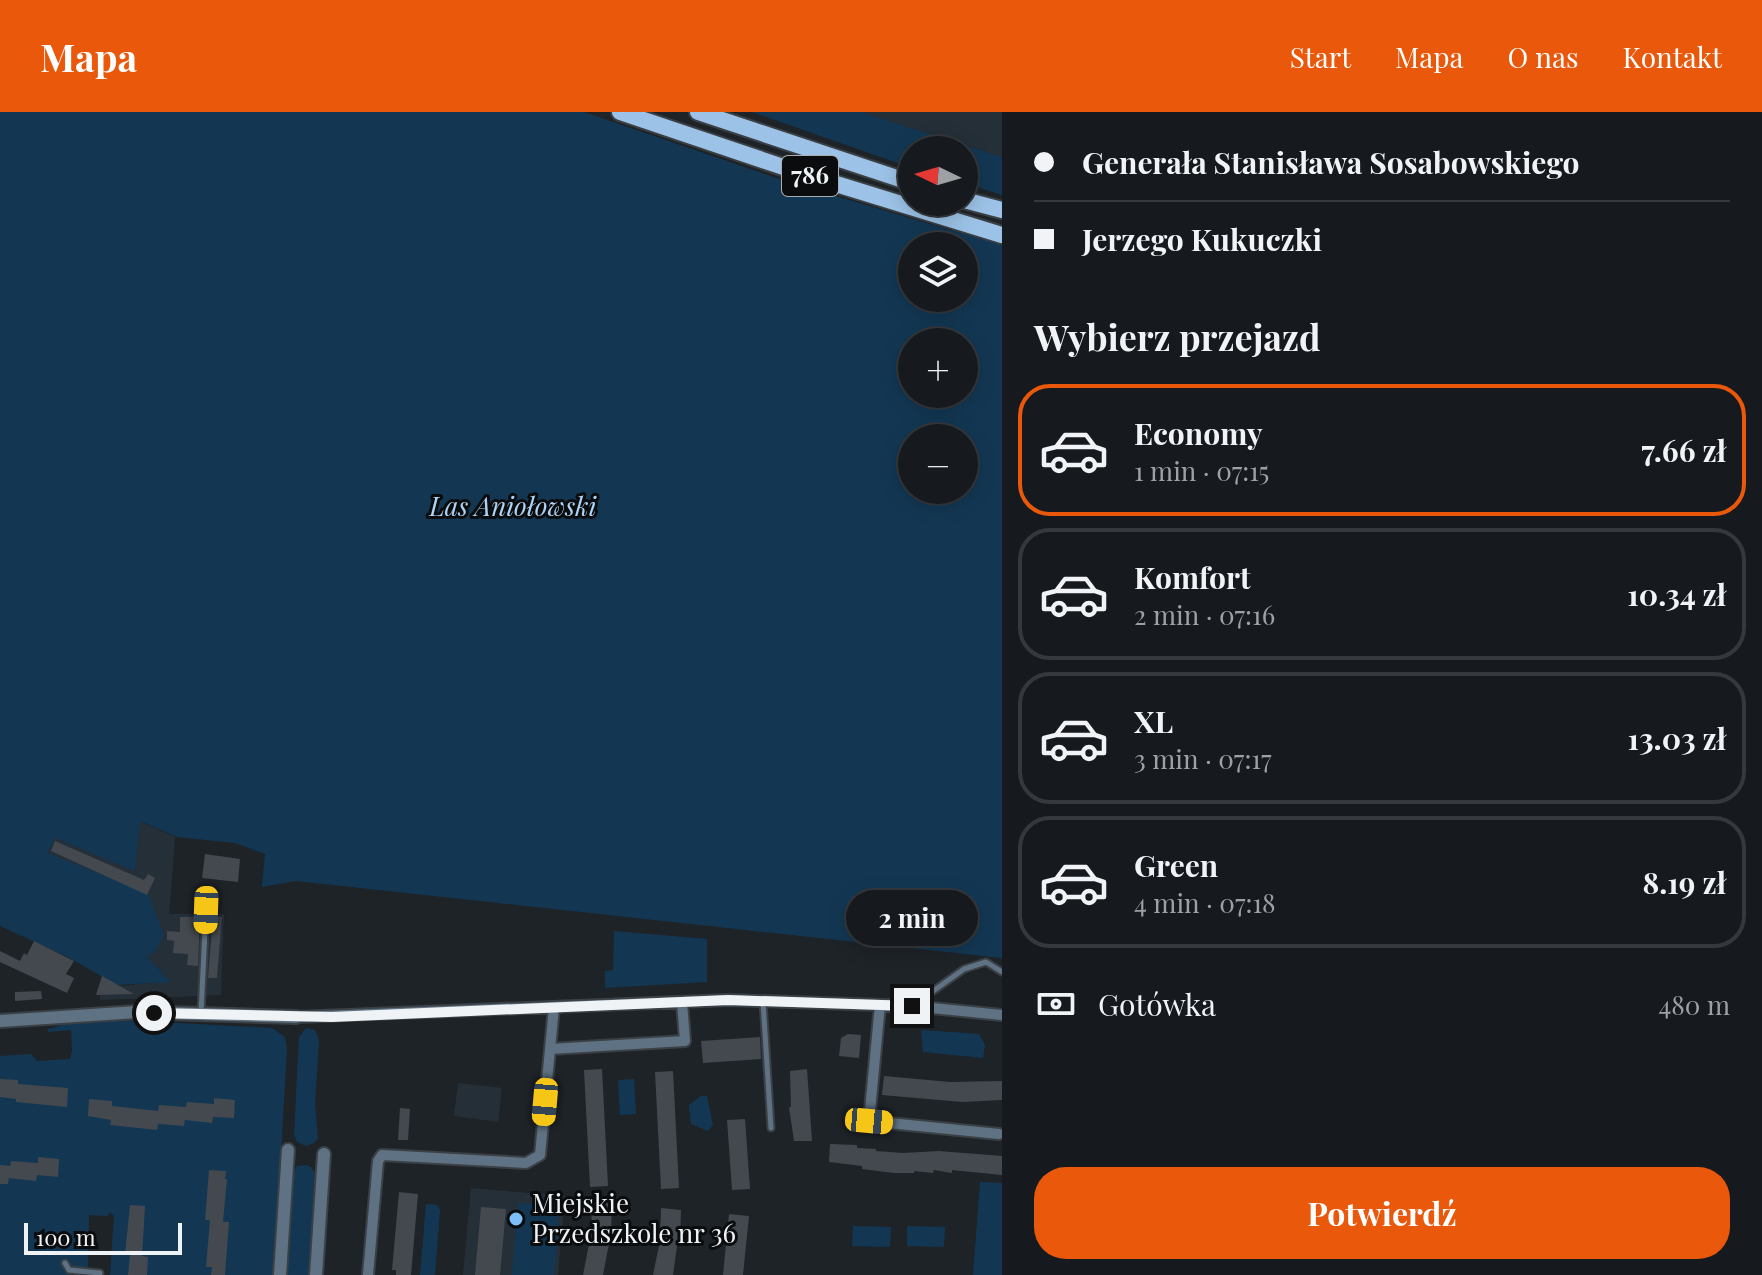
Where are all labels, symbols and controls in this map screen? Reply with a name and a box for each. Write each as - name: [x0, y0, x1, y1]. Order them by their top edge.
- text: Mapa: [40, 31, 137, 82]
- text: Start: [1290, 38, 1351, 75]
- text: Mapa: [1395, 38, 1464, 75]
- text: O nas: [1508, 38, 1578, 75]
- text: Kontakt: [1622, 38, 1722, 75]
- north arrow: [898, 136, 978, 216]
- map controls: [898, 136, 978, 504]
- text: Generała Stanisława Sosabowskiego: [1082, 142, 1580, 182]
- road number: 786: [782, 156, 838, 196]
- text: Jerzego Kukuczki: [1082, 219, 1322, 259]
- button: layers: [898, 232, 978, 312]
- text: Wybierz przejazd: [1034, 312, 1321, 360]
- button: +: [898, 328, 978, 408]
- text: Economy: [1134, 413, 1263, 453]
- icon: car: [1038, 414, 1110, 486]
- button: −: [898, 424, 978, 504]
- text: 7.66 zł: [1641, 430, 1726, 470]
- text: 1 min · 07:15: [1134, 453, 1269, 488]
- park label: Las Aniołowski: [429, 488, 598, 523]
- text: Komfort: [1134, 557, 1251, 597]
- icon: car: [1038, 558, 1110, 630]
- text: 10.34 zł: [1627, 574, 1726, 614]
- text: 2 min · 07:16: [1134, 597, 1275, 632]
- text: XL: [1134, 701, 1173, 741]
- icon: car: [1038, 702, 1110, 774]
- text: 13.03 zł: [1628, 718, 1726, 758]
- text: 3 min · 07:17: [1134, 741, 1272, 776]
- text: Green: [1134, 845, 1218, 885]
- icon: car: [1038, 846, 1110, 918]
- text: 8.19 zł: [1642, 862, 1726, 902]
- text: 4 min · 07:18: [1134, 885, 1276, 920]
- car: [193, 886, 219, 934]
- callout: 2 min: [846, 890, 978, 946]
- text: 2 min: [878, 900, 946, 935]
- icon: cash: [1034, 982, 1078, 1026]
- text: Gotówka: [1098, 984, 1216, 1024]
- text: 480 m: [1658, 987, 1730, 1022]
- route end: [894, 988, 930, 1024]
- route start: [136, 995, 172, 1031]
- car: [531, 1077, 559, 1127]
- car: [844, 1107, 894, 1135]
- button: Potwierdź: [1034, 1167, 1730, 1259]
- place label: Miejskie Przedszkole nr 36: [532, 1185, 736, 1250]
- marker: Miejskie Przedszkole nr 36: [507, 1210, 525, 1228]
- scale bar: [24, 1219, 182, 1255]
- text: 100 m: [36, 1222, 96, 1252]

